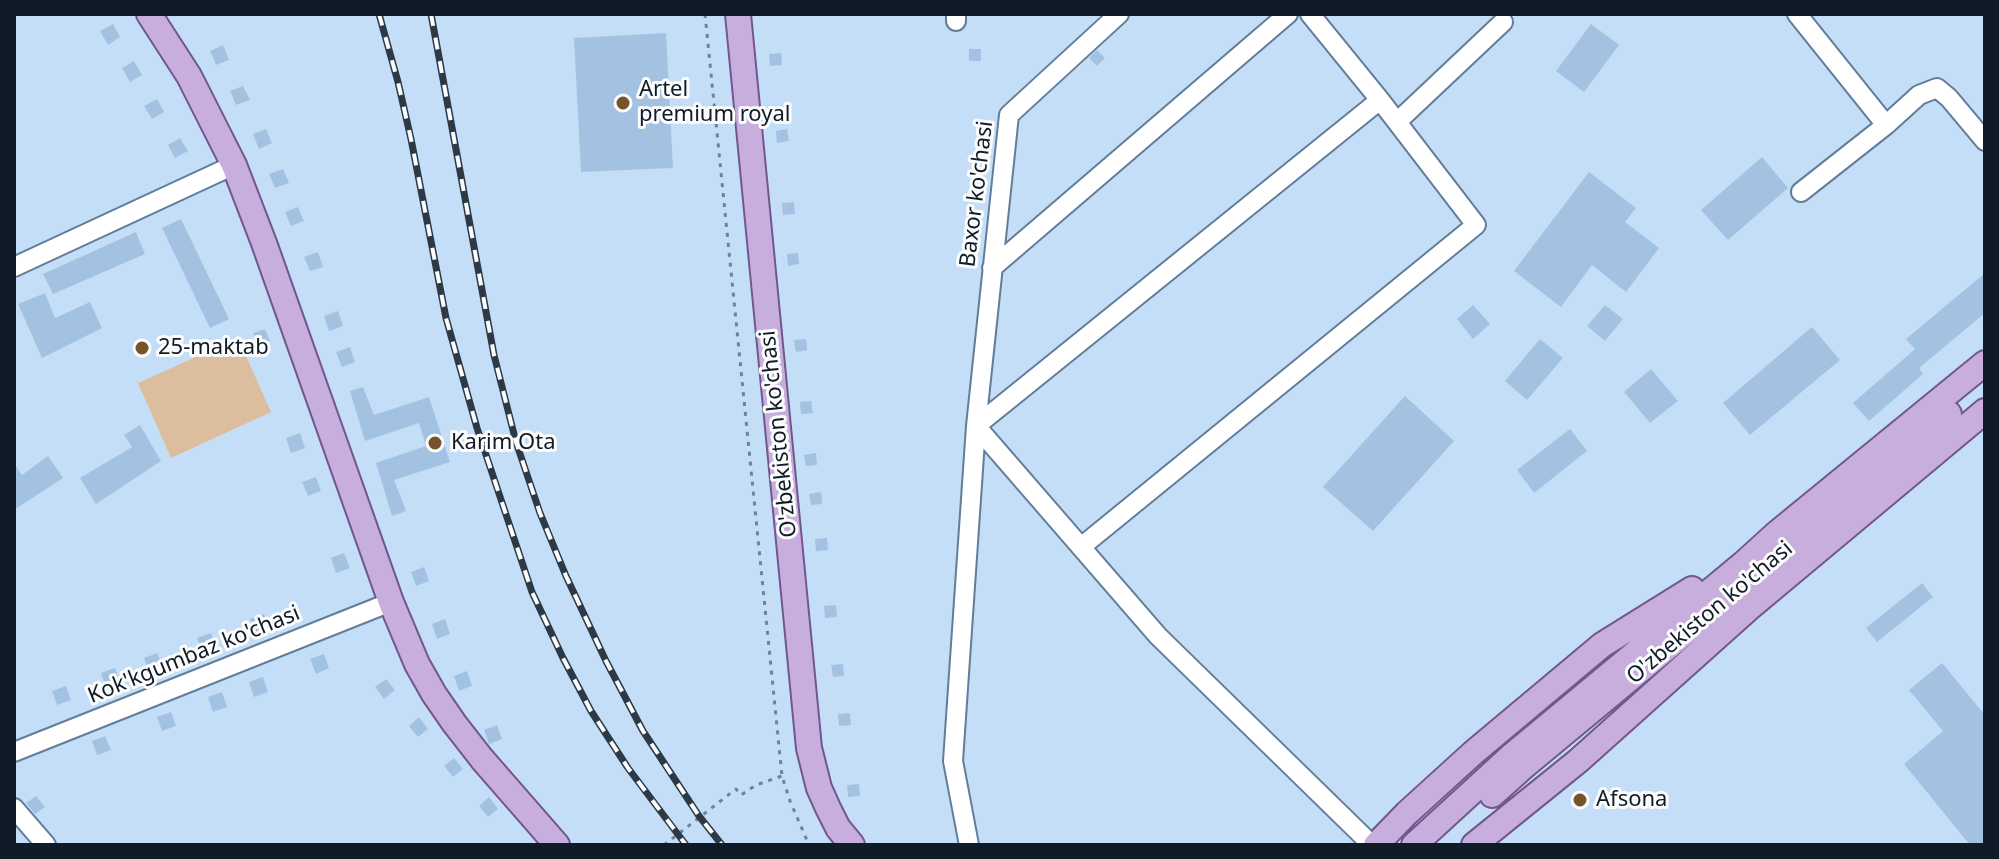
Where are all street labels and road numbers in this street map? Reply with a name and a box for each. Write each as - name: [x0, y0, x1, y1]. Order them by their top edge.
- street label: Baxor ko'chasi: [955, 119, 999, 269]
- street label: O'zbekiston ko'chasi: [755, 329, 803, 539]
- street label: O'zbekiston ko'chasi: [1622, 536, 1798, 690]
- street label: Kok'kgumbaz ko'chasi: [84, 600, 304, 710]

